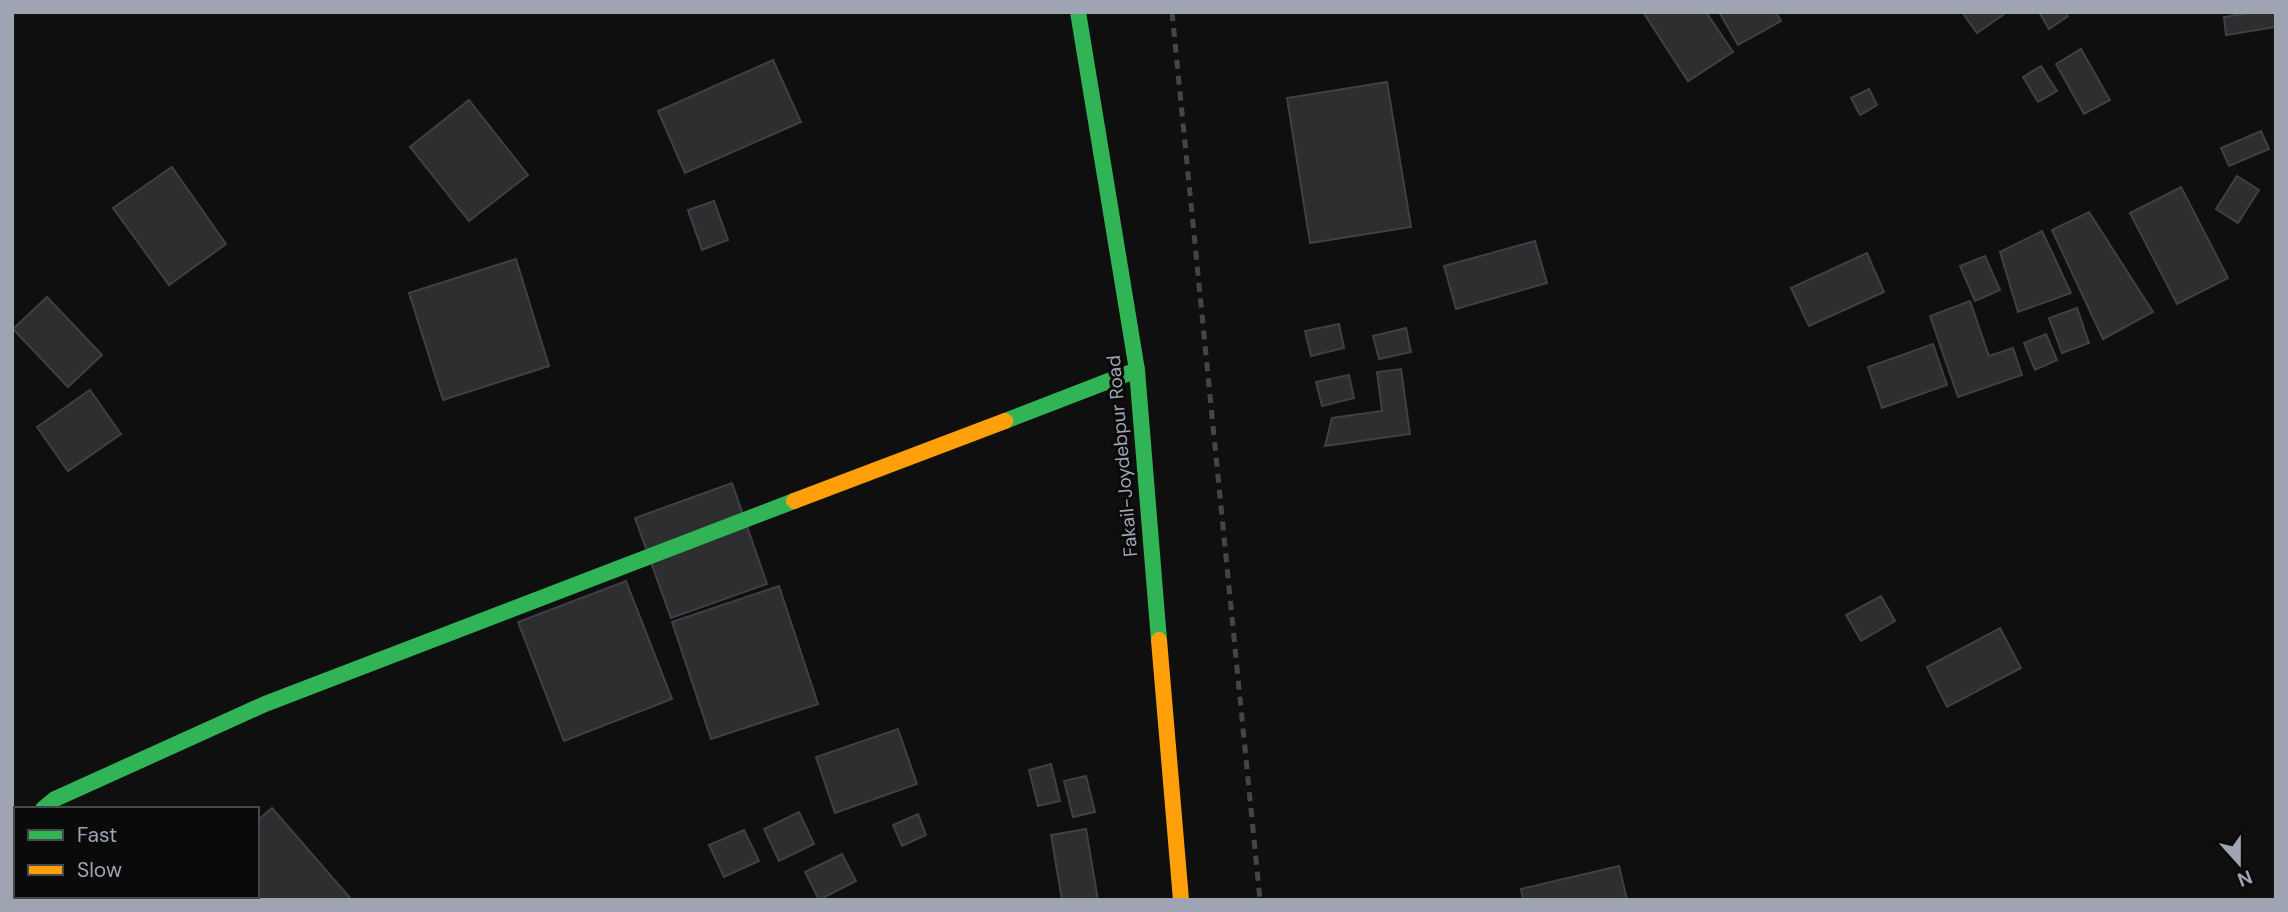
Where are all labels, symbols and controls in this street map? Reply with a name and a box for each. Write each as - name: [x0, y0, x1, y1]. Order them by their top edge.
- street label: Fakail-Joydebpur Road: [1101, 354, 1143, 558]
- legend: [14, 807, 259, 898]
- text: Fast: [77, 821, 117, 849]
- north arrow: [2204, 828, 2274, 898]
- text: Slow: [77, 856, 122, 884]
- text: N: [2234, 864, 2256, 893]

